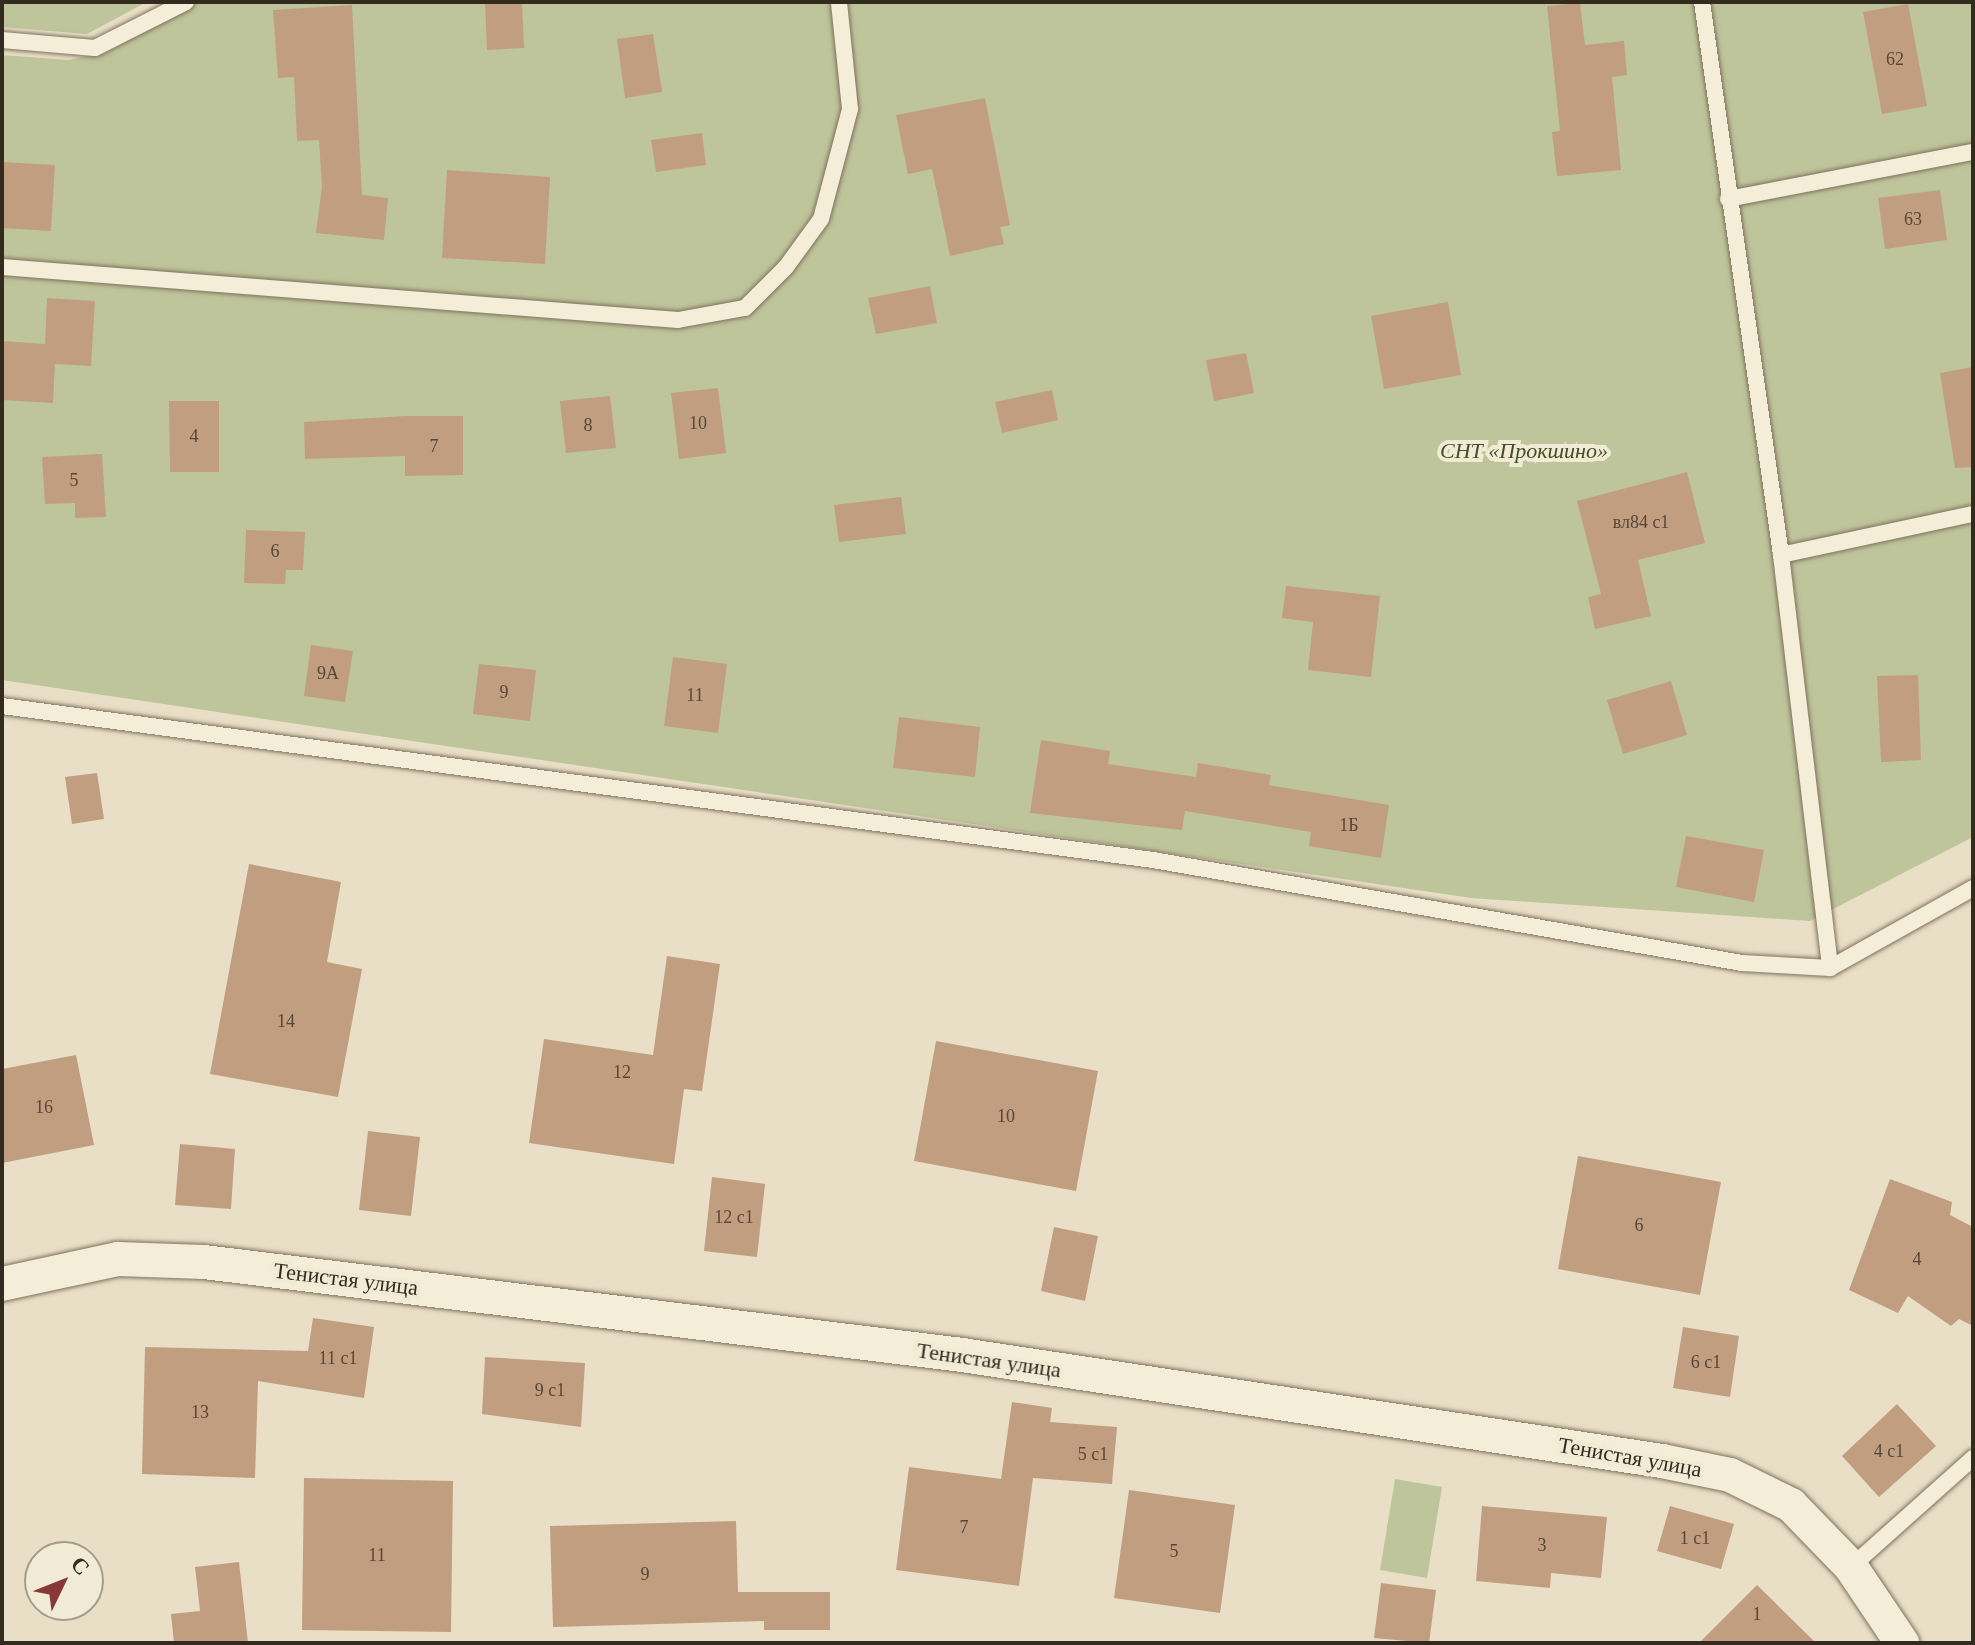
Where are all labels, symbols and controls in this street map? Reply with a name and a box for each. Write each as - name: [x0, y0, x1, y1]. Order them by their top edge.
- house number: 62: [1886, 48, 1904, 70]
- house number: 63: [1904, 208, 1922, 230]
- house number: 10: [689, 412, 707, 434]
- house number: 8: [584, 414, 592, 436]
- house number: 4: [190, 425, 198, 447]
- house number: 7: [430, 435, 438, 457]
- park label: СНТ «Прокшино»: [1440, 438, 1608, 464]
- house number: 5: [70, 469, 78, 491]
- house number: вл84 с1: [1613, 511, 1669, 533]
- house number: 6: [270, 540, 280, 562]
- house number: 9А: [317, 662, 339, 684]
- house number: 9: [500, 681, 508, 703]
- house number: 11: [686, 684, 704, 706]
- house number: 1Б: [1339, 814, 1359, 836]
- house number: 14: [277, 1010, 295, 1032]
- house number: 12: [613, 1061, 631, 1083]
- house number: 16: [35, 1096, 53, 1118]
- house number: 10: [997, 1105, 1015, 1127]
- house number: 12 с1: [714, 1206, 754, 1228]
- house number: 6: [1634, 1214, 1644, 1236]
- house number: 4: [1912, 1248, 1922, 1270]
- street label: Тенистая улица: [272, 1257, 420, 1301]
- street label: Тенистая улица: [915, 1337, 1063, 1383]
- house number: 11 с1: [319, 1347, 357, 1369]
- house number: 6 с1: [1691, 1351, 1721, 1373]
- house number: 9 с1: [535, 1379, 565, 1401]
- house number: 13: [191, 1401, 209, 1423]
- street label: Тенистая улица: [1556, 1431, 1704, 1483]
- house number: 4 с1: [1874, 1440, 1904, 1462]
- house number: 5 с1: [1078, 1443, 1108, 1465]
- house number: 7: [960, 1516, 968, 1538]
- house number: 1 с1: [1680, 1527, 1710, 1549]
- house number: 3: [1538, 1534, 1546, 1556]
- house number: 5: [1170, 1540, 1178, 1562]
- north arrow: [24, 1541, 104, 1621]
- house number: 11: [368, 1544, 386, 1566]
- text: С: [66, 1551, 95, 1580]
- house number: 9: [640, 1563, 650, 1585]
- house number: 1: [1752, 1603, 1762, 1625]

